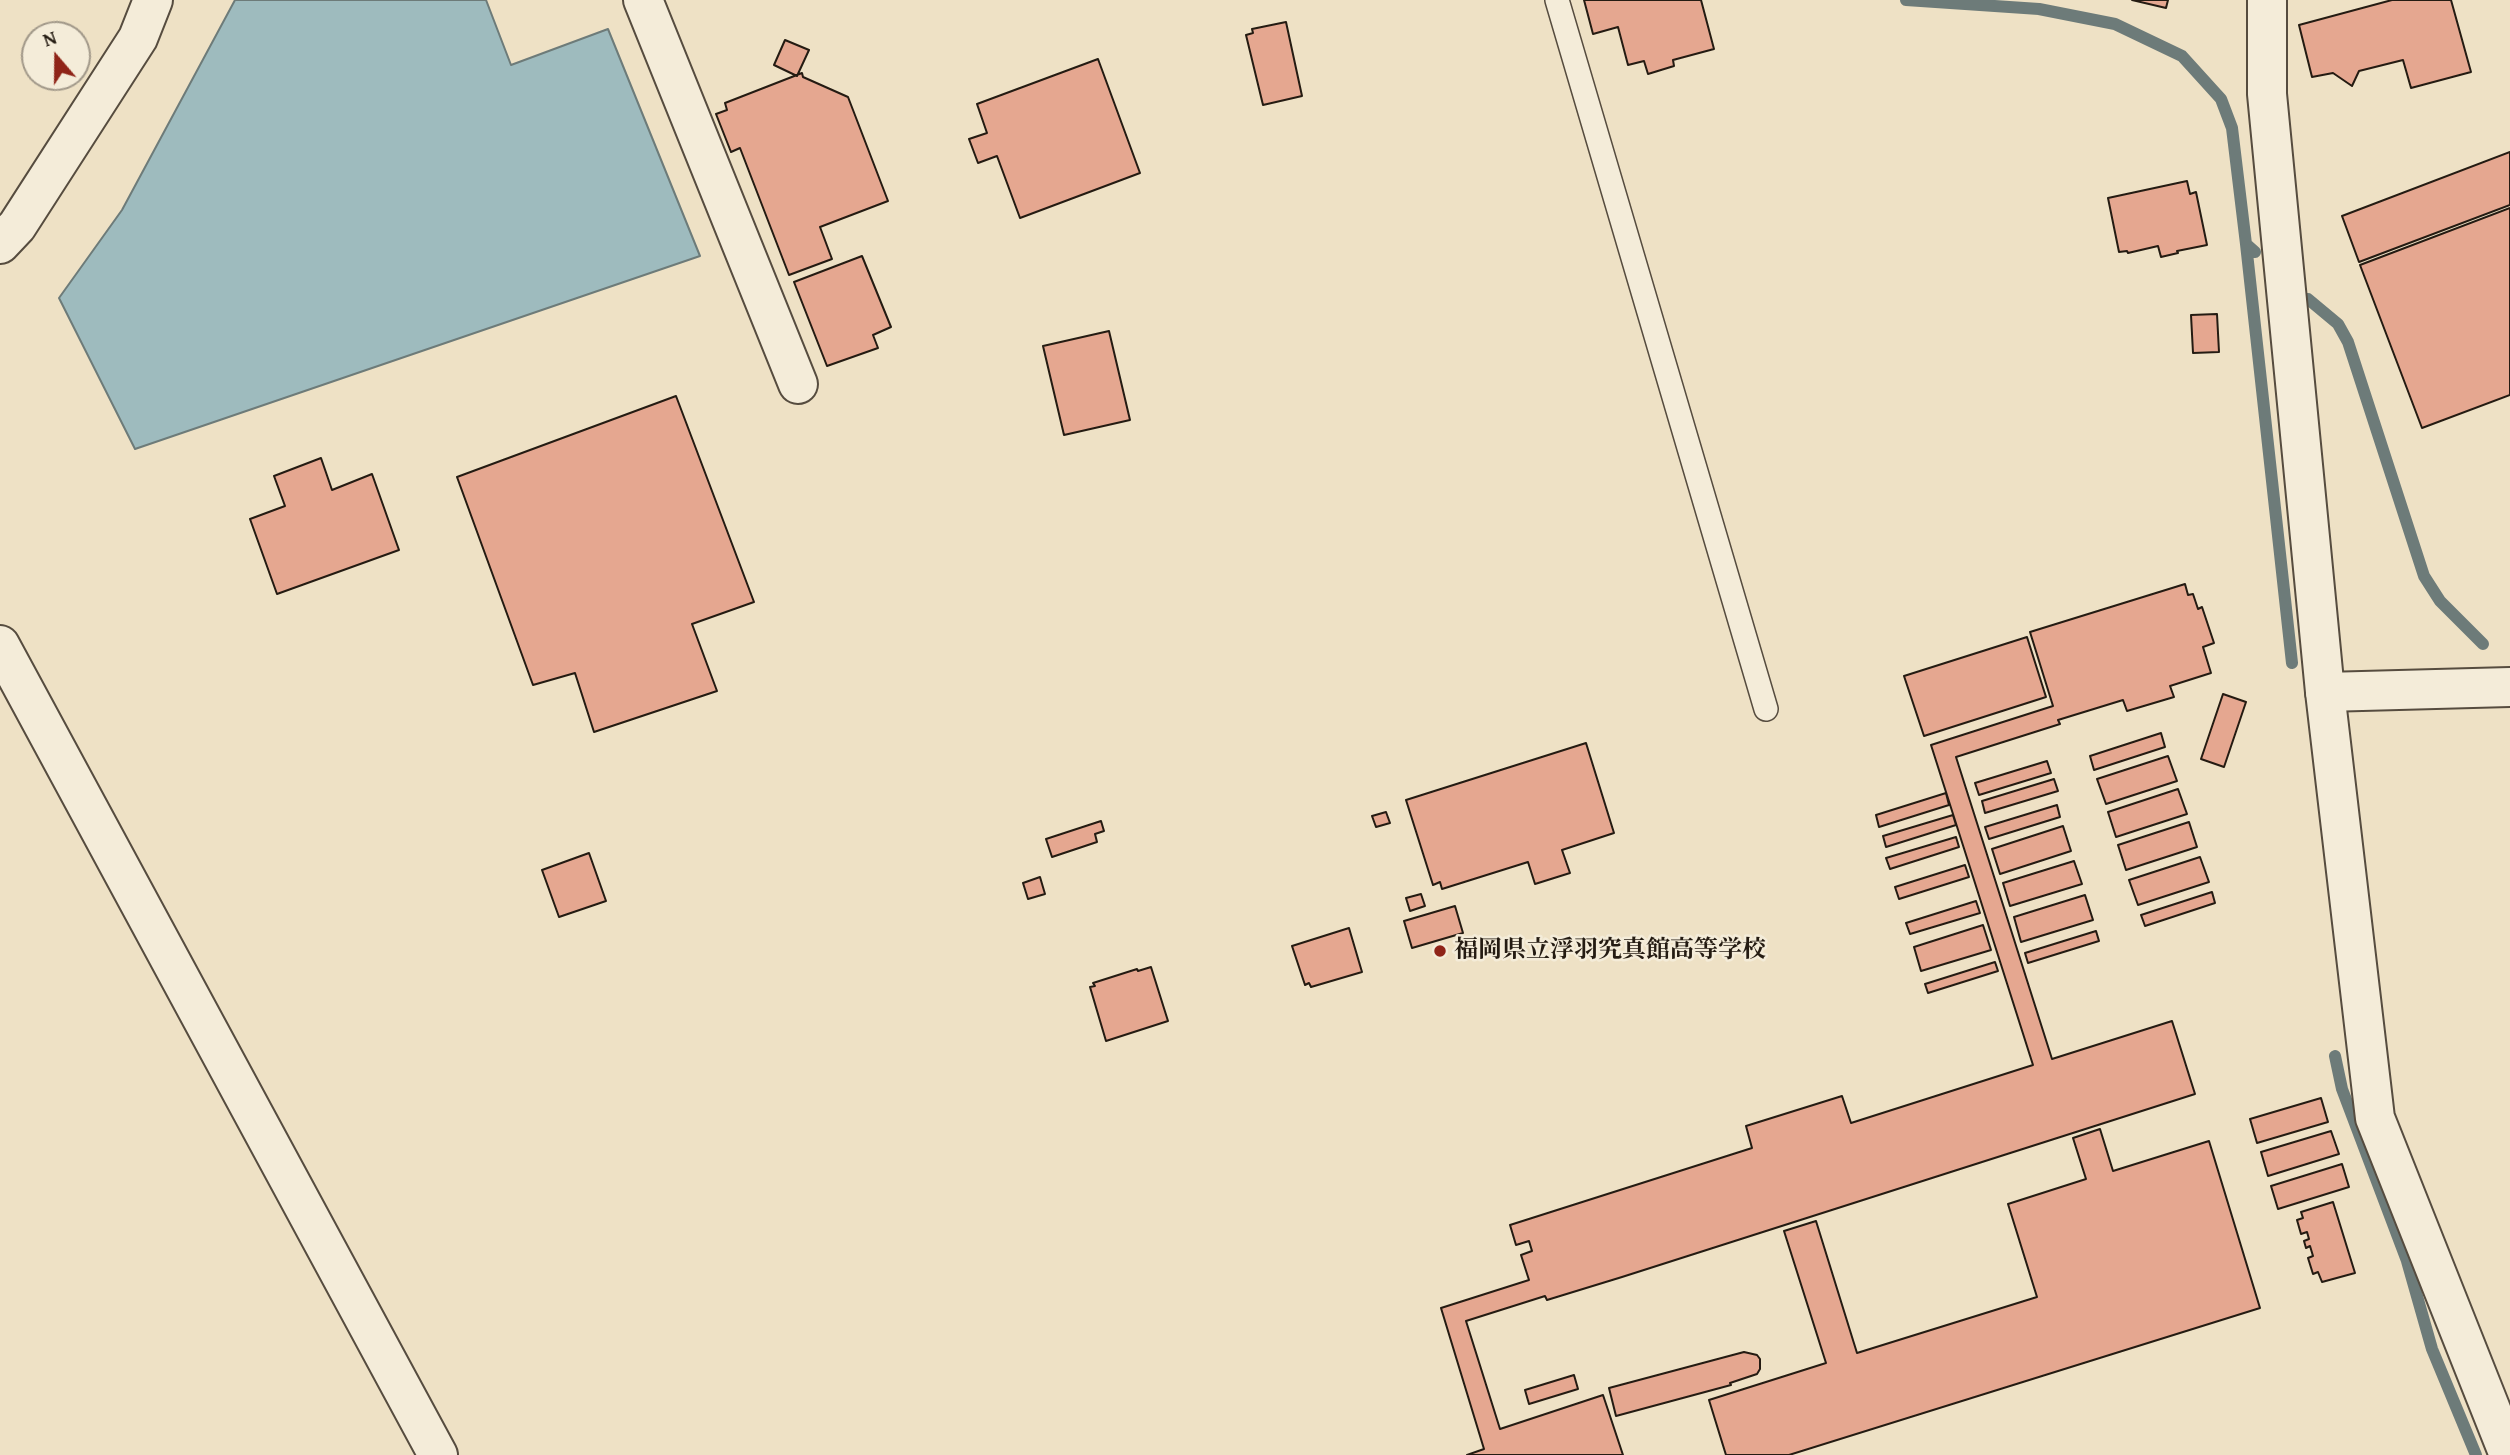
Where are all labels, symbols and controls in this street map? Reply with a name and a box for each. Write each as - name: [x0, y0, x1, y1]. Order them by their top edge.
- north arrow: [21, 21, 91, 91]
- text: N: [39, 23, 60, 53]
- place label: 福岡県立浮羽究真館高等学校: [1454, 937, 1766, 965]
- marker: 福岡県立浮羽究真館高等学校: [1432, 943, 1448, 959]

